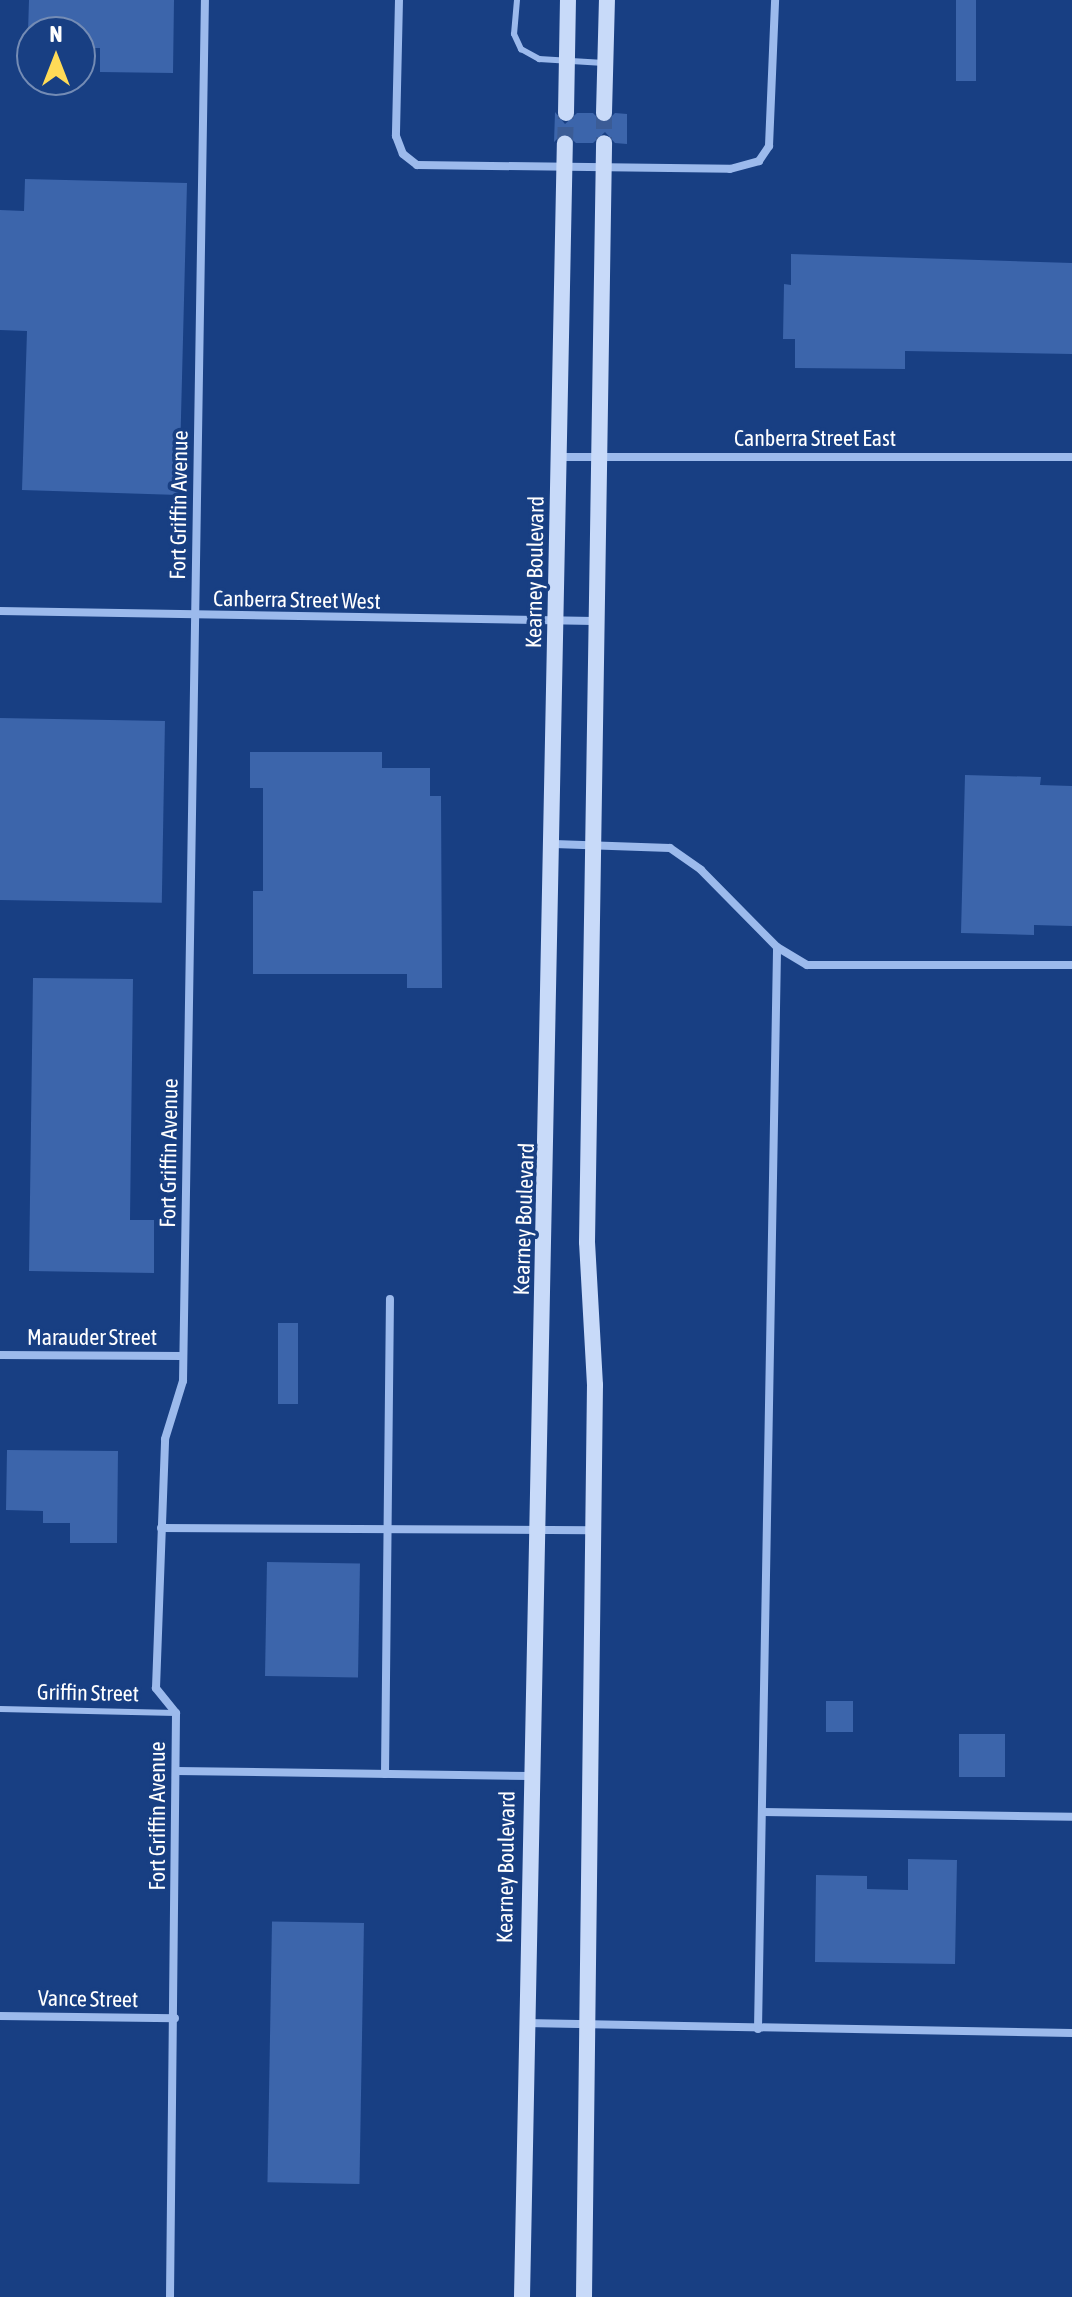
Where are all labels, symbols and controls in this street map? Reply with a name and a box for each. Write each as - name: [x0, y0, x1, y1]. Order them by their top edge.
- north arrow: [16, 16, 96, 96]
- text: N: [50, 21, 62, 47]
- street label: Canberra Street East: [734, 426, 896, 452]
- street label: Fort Griffin Avenue: [165, 430, 193, 580]
- street label: Kearney Boulevard: [520, 496, 550, 648]
- street label: Canberra Street West: [213, 585, 381, 615]
- street label: Fort Griffin Avenue: [155, 1078, 183, 1228]
- street label: Kearney Boulevard: [508, 1142, 540, 1296]
- street label: Marauder Street: [27, 1325, 157, 1351]
- street label: Griffin Street: [37, 1679, 139, 1707]
- street label: Fort Griffin Avenue: [145, 1741, 171, 1891]
- street label: Kearney Boulevard: [491, 1791, 521, 1943]
- street label: Vance Street: [38, 1985, 138, 2013]

